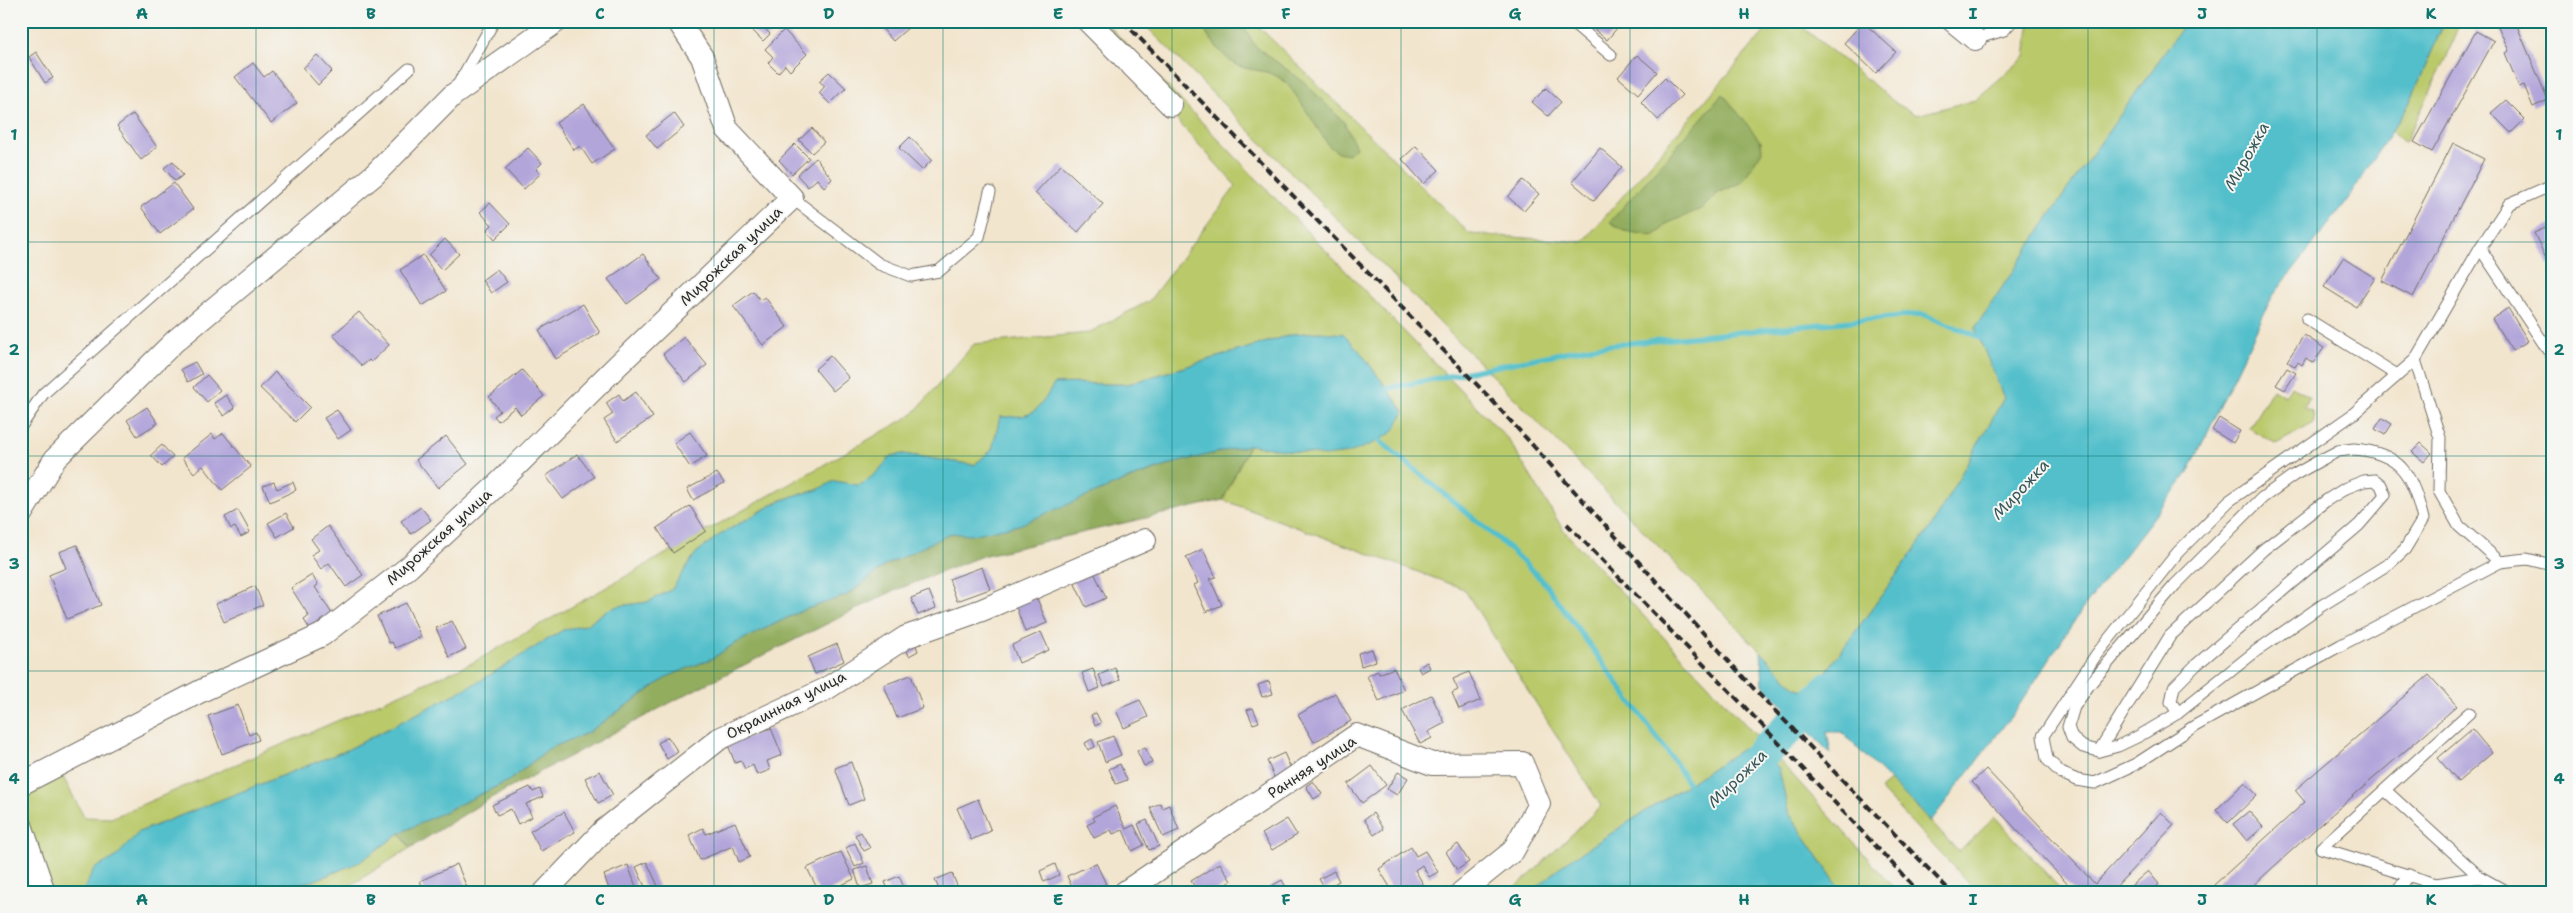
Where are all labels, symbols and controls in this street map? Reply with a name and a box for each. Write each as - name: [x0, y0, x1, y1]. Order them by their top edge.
- text: A: [136, 3, 148, 24]
- text: B: [366, 3, 376, 24]
- text: C: [595, 3, 605, 24]
- text: D: [823, 3, 835, 24]
- text: E: [1053, 3, 1063, 24]
- text: F: [1281, 3, 1291, 24]
- text: G: [1509, 3, 1522, 24]
- text: H: [1738, 3, 1750, 24]
- text: I: [1969, 3, 1978, 24]
- text: J: [2197, 3, 2207, 24]
- text: K: [2426, 3, 2437, 24]
- water label: Мирожка: [2219, 118, 2274, 194]
- text: 1: [10, 124, 18, 145]
- text: 1: [2555, 124, 2563, 145]
- street label: Мирожская улица: [675, 201, 787, 310]
- text: 2: [8, 339, 20, 360]
- text: 2: [2553, 339, 2565, 360]
- water label: Мирожка: [1987, 455, 2054, 524]
- street label: Мирожская улица: [382, 484, 497, 590]
- text: 3: [8, 553, 20, 574]
- text: 3: [2553, 553, 2565, 574]
- street label: Окраинная улица: [723, 666, 850, 744]
- street label: Ранняя улица: [1264, 731, 1361, 803]
- water label: Мирожка: [1703, 745, 1772, 812]
- text: 4: [8, 768, 20, 789]
- text: 4: [2553, 768, 2565, 789]
- text: A: [136, 889, 148, 910]
- text: B: [366, 889, 376, 910]
- text: C: [595, 889, 605, 910]
- text: D: [823, 889, 835, 910]
- text: E: [1053, 889, 1063, 910]
- text: F: [1281, 889, 1291, 910]
- text: G: [1509, 889, 1522, 910]
- text: H: [1738, 889, 1750, 910]
- text: I: [1969, 889, 1978, 910]
- text: J: [2197, 889, 2207, 910]
- text: K: [2426, 889, 2437, 910]

